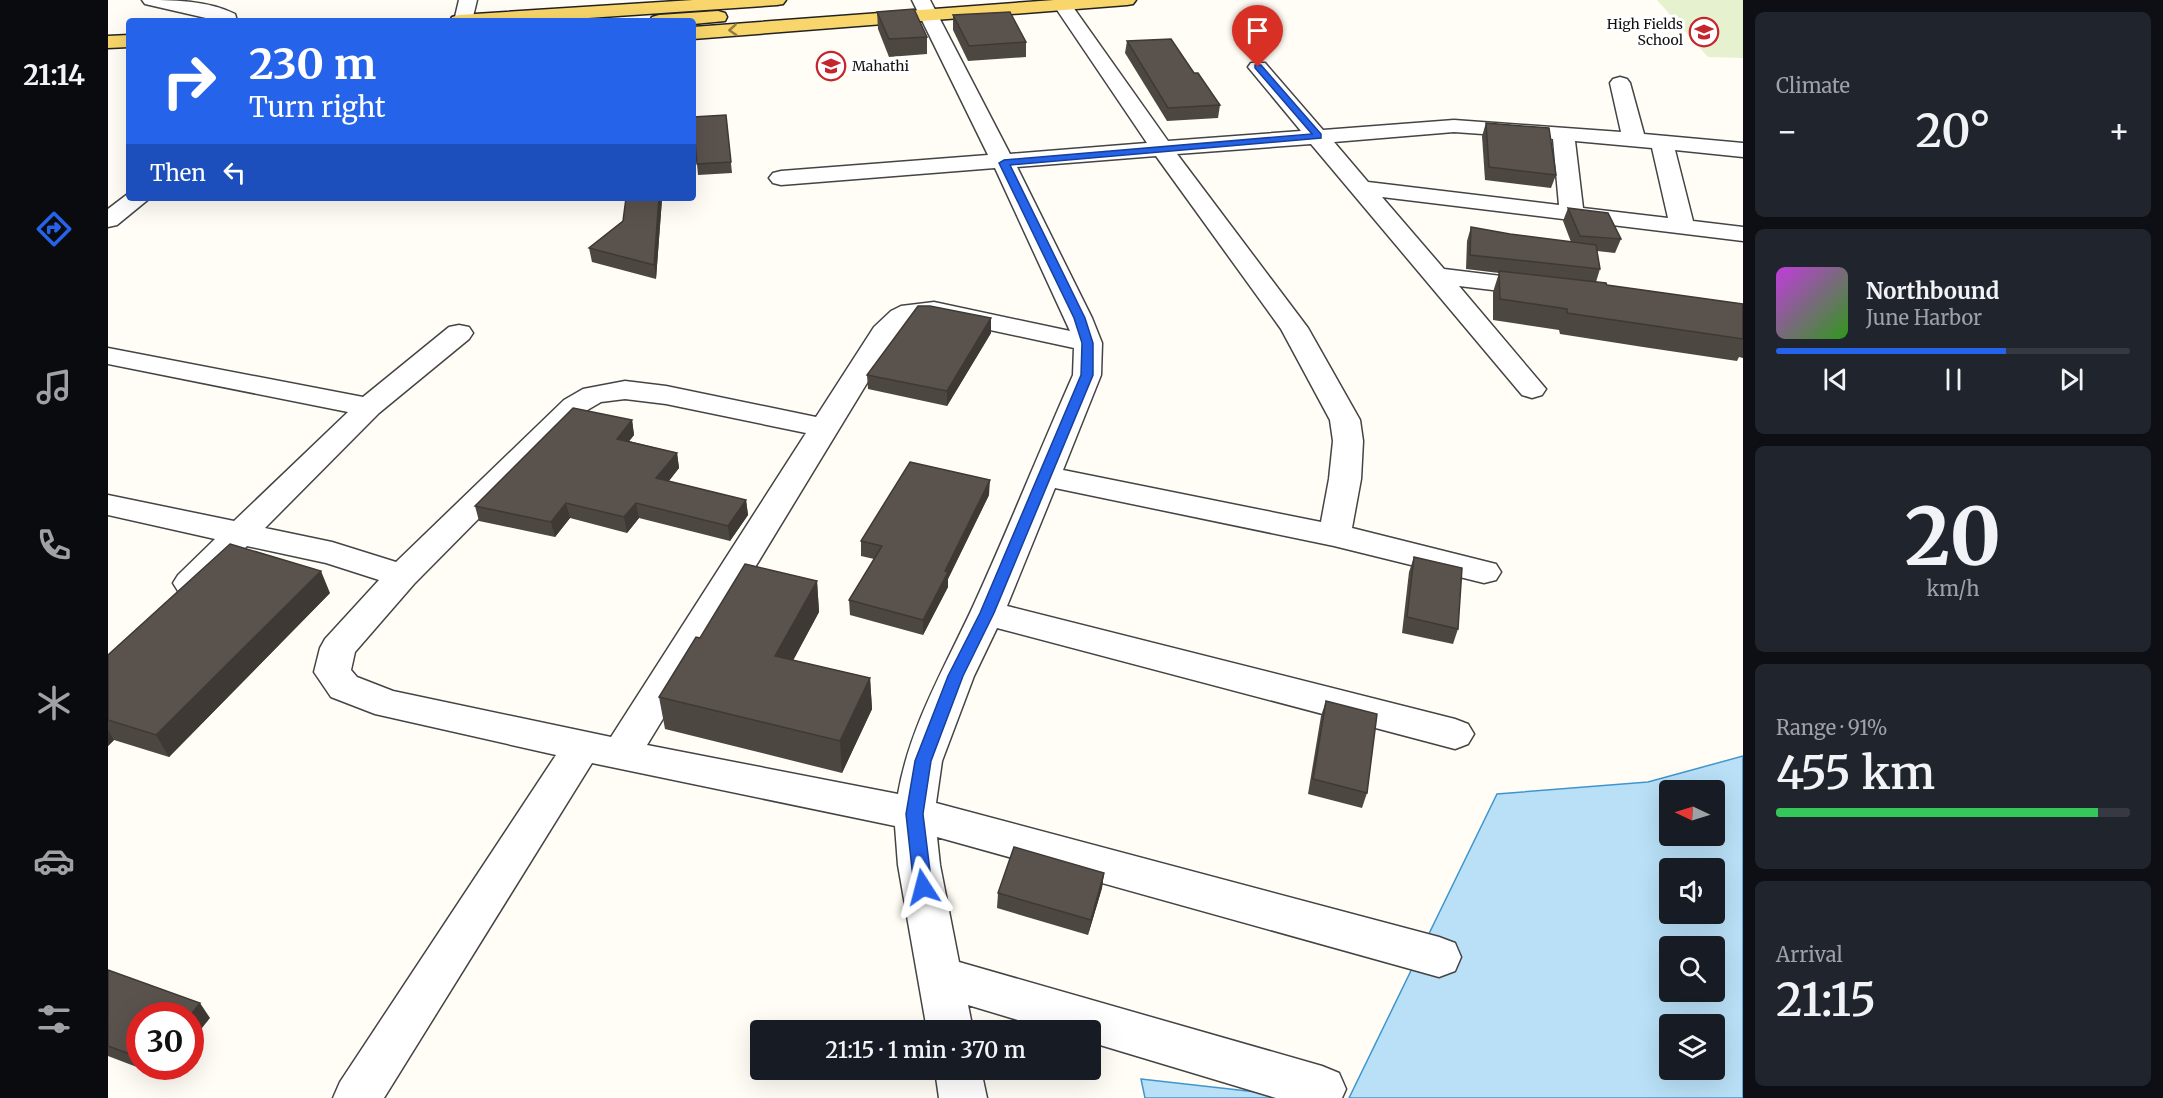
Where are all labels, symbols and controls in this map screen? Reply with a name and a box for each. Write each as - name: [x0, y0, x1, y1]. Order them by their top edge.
- pin: [1232, 5, 1283, 67]
- icon: arrive: [1241, 14, 1274, 47]
- place label: High Fields School: [1607, 15, 1684, 49]
- school or university icon: High Fields School: [1688, 16, 1720, 48]
- one-way arrow: [729, 23, 738, 36]
- text: 230 m: [249, 38, 376, 90]
- icon: right: [150, 42, 228, 120]
- school or university icon: Mahathi: [815, 50, 847, 82]
- place label: Mahathi: [852, 57, 910, 75]
- text: 21:14: [23, 58, 85, 92]
- text: Climate: [1776, 73, 1850, 98]
- text: Turn right: [249, 90, 386, 124]
- text: 20°: [1915, 103, 1991, 159]
- text: −: [1776, 111, 1798, 152]
- text: +: [2108, 111, 2130, 152]
- icon: left: [218, 156, 251, 189]
- text: Then: [150, 159, 206, 187]
- icon: directions: [33, 208, 75, 250]
- text: Northbound: [1866, 277, 1999, 305]
- text: June Harbor: [1866, 305, 1982, 330]
- icon: previous: [1819, 363, 1852, 396]
- icon: pause: [1937, 363, 1970, 396]
- icon: next: [2055, 363, 2088, 396]
- icon: music: [33, 366, 75, 408]
- text: 20: [1905, 488, 2001, 586]
- icon: phone: [33, 524, 75, 566]
- text: km/h: [1927, 576, 1979, 601]
- icon: climate: [33, 682, 75, 724]
- text: Range · 91%: [1776, 715, 1888, 740]
- text: 455 km: [1776, 745, 1935, 801]
- north arrow: [1659, 780, 1725, 846]
- map controls: [1659, 780, 1725, 1080]
- icon: car: [33, 840, 75, 882]
- position arrow: [891, 855, 955, 919]
- button: sound: [1659, 858, 1725, 924]
- button: search: [1659, 936, 1725, 1002]
- text: Arrival: [1776, 942, 1843, 967]
- text: 21:15: [1776, 972, 1876, 1028]
- icon: filters: [33, 998, 75, 1040]
- speed limit sign: 30: [126, 1002, 204, 1080]
- button: layers: [1659, 1014, 1725, 1080]
- text: 21:15 · 1 min · 370 m: [825, 1036, 1026, 1064]

